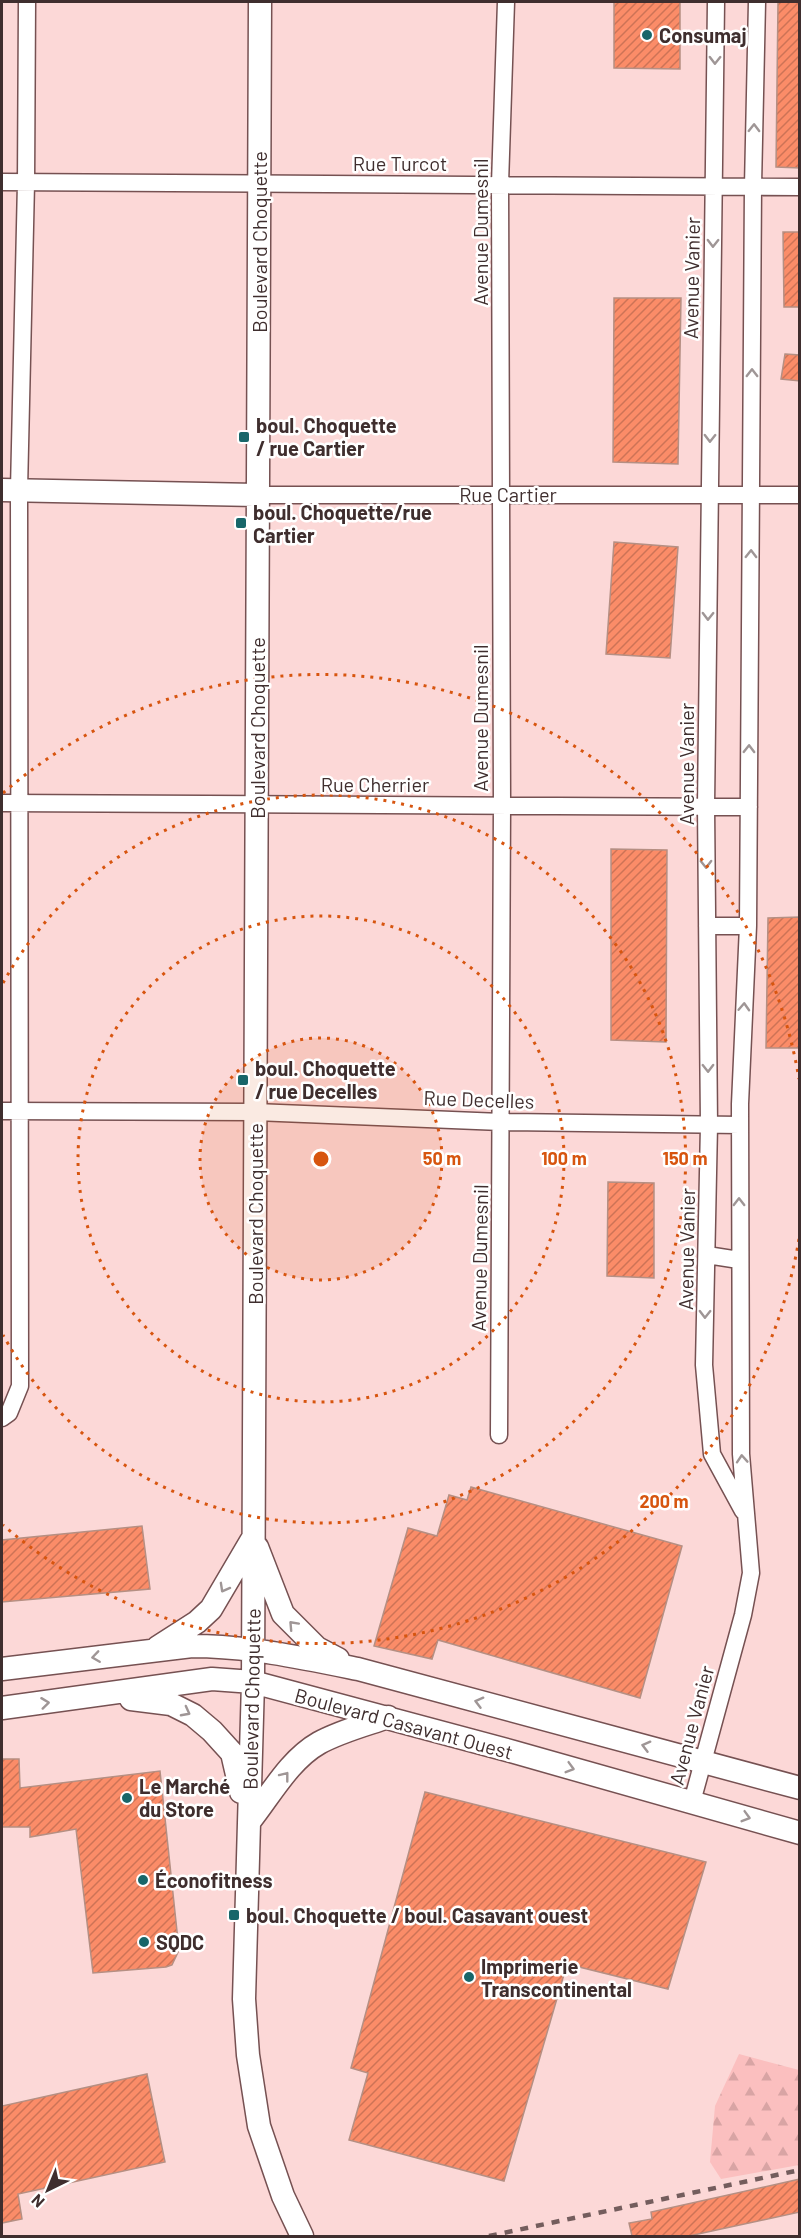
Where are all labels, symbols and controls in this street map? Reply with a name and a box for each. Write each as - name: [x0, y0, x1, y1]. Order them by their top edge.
- place label: Consumaj: [659, 23, 747, 47]
- marker: Consumaj: [640, 28, 654, 42]
- one-way arrow: [709, 55, 721, 64]
- one-way arrow: [748, 123, 760, 132]
- street label: Boulevard Choquette: [247, 151, 271, 333]
- street label: Rue Turcot: [353, 151, 447, 175]
- street label: Avenue Dumesnil: [468, 158, 492, 306]
- street label: Avenue Vanier: [678, 217, 704, 339]
- one-way arrow: [707, 239, 719, 248]
- one-way arrow: [746, 369, 758, 378]
- place label: boul. Choquette / rue Cartier: [256, 413, 397, 460]
- marker: boul. Choquette / rue Cartier: [237, 430, 251, 444]
- one-way arrow: [704, 434, 716, 443]
- street label: Rue Cartier: [459, 482, 557, 506]
- place label: boul. Choquette/rue Cartier: [253, 500, 432, 547]
- marker: boul. Choquette/rue Cartier: [234, 516, 248, 530]
- one-way arrow: [745, 549, 757, 558]
- one-way arrow: [702, 611, 714, 620]
- street label: Boulevard Choquette: [245, 637, 269, 819]
- street label: Avenue Dumesnil: [468, 644, 492, 792]
- street label: Avenue Vanier: [674, 703, 698, 825]
- one-way arrow: [743, 744, 755, 753]
- street label: Rue Cherrier: [321, 772, 429, 796]
- one-way arrow: [700, 860, 713, 869]
- one-way arrow: [738, 1002, 751, 1011]
- place label: boul. Choquette / rue Decelles: [255, 1056, 396, 1103]
- one-way arrow: [702, 1064, 714, 1073]
- marker: boul. Choquette / rue Decelles: [236, 1073, 250, 1087]
- street label: Rue Decelles: [423, 1085, 535, 1113]
- street label: Boulevard Choquette: [243, 1123, 267, 1305]
- text: 50 m: [423, 1147, 461, 1169]
- text: 100 m: [541, 1147, 587, 1169]
- text: 150 m: [663, 1147, 707, 1169]
- centre of rings: [311, 1149, 331, 1169]
- street label: Avenue Dumesnil: [466, 1184, 492, 1332]
- street label: Avenue Vanier: [673, 1188, 699, 1310]
- one-way arrow: [733, 1197, 745, 1206]
- one-way arrow: [699, 1309, 712, 1318]
- one-way arrow: [736, 1454, 749, 1463]
- text: 200 m: [639, 1490, 689, 1512]
- one-way arrow: [220, 1582, 232, 1592]
- street label: Boulevard Choquette: [237, 1608, 265, 1790]
- one-way arrow: [290, 1621, 301, 1632]
- one-way arrow: [92, 1650, 101, 1663]
- street label: Avenue Vanier: [664, 1663, 718, 1787]
- street label: Boulevard Casavant Ouest: [292, 1682, 516, 1764]
- one-way arrow: [40, 1697, 49, 1709]
- one-way arrow: [475, 1697, 485, 1709]
- one-way arrow: [180, 1705, 190, 1716]
- one-way arrow: [641, 1741, 651, 1754]
- one-way arrow: [564, 1761, 575, 1773]
- one-way arrow: [277, 1772, 288, 1783]
- place label: Le Marché du Store: [139, 1774, 230, 1821]
- marker: Le Marché du Store: [120, 1791, 134, 1805]
- one-way arrow: [740, 1810, 750, 1823]
- place label: Éconofitness: [155, 1868, 272, 1892]
- marker: Éconofitness: [136, 1873, 150, 1887]
- place label: boul. Choquette / boul. Casavant ouest: [246, 1903, 588, 1927]
- marker: boul. Choquette / boul. Casavant ouest: [227, 1908, 241, 1922]
- place label: SQDC: [156, 1930, 204, 1954]
- marker: SQDC: [137, 1935, 151, 1949]
- place label: Imprimerie Transcontinental: [481, 1954, 632, 2001]
- marker: Imprimerie Transcontinental: [462, 1970, 476, 1984]
- north arrow: [18, 2160, 78, 2220]
- text: N: [27, 2191, 48, 2212]

